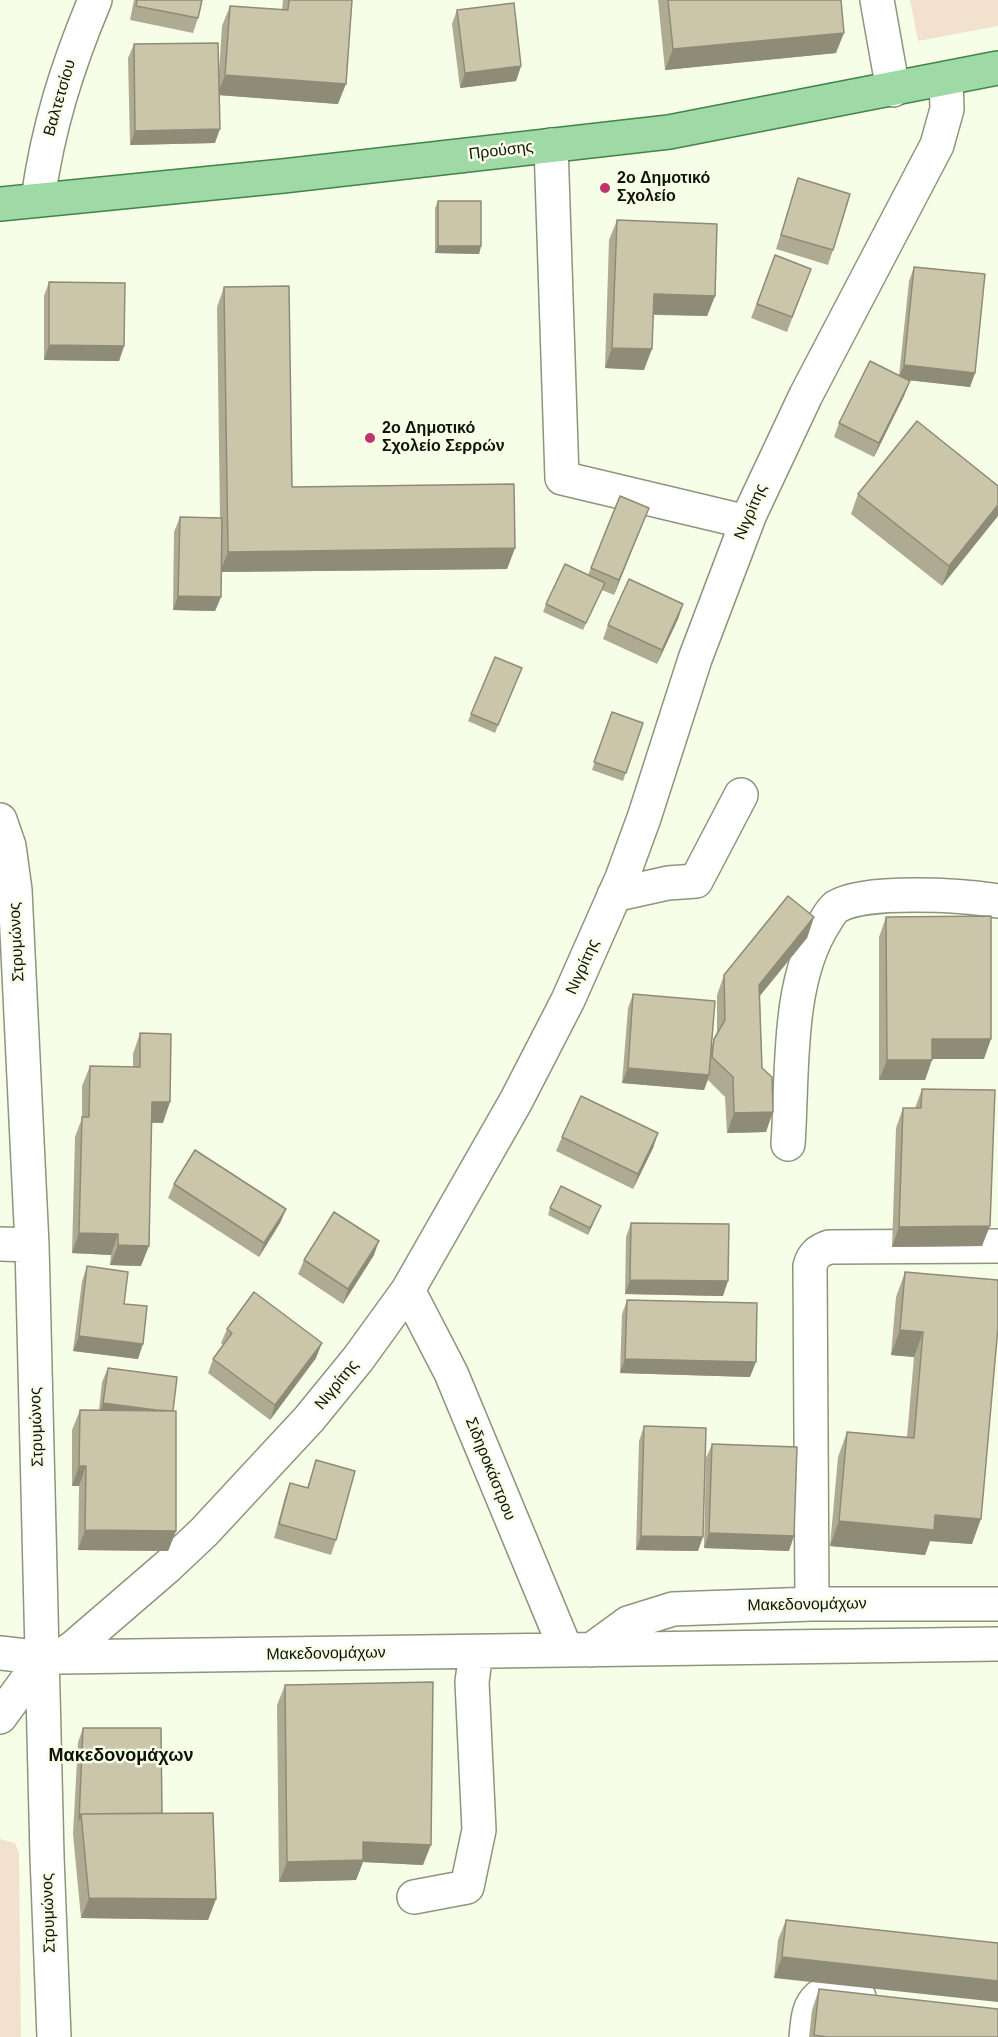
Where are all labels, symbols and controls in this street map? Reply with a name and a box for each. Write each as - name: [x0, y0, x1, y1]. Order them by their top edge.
- street label: Βαλτετσίου: [40, 58, 80, 138]
- street label: Προύσης: [468, 138, 534, 164]
- place label: 2ο Δημοτικό Σχολείο: [617, 169, 710, 207]
- marker: 2ο Δημοτικό Σχολείο: [598, 181, 612, 195]
- place label: 2ο Δημοτικό Σχολείο Σερρών: [382, 419, 505, 457]
- marker: 2ο Δημοτικό Σχολείο Σερρών: [363, 431, 377, 445]
- street label: Νιγρίτης: [731, 481, 771, 543]
- street label: Στρυμώνος: [5, 902, 29, 982]
- street label: Νιγρίτης: [562, 936, 604, 998]
- street label: Νιγρίτης: [311, 1356, 363, 1414]
- street label: Στρυμώνος: [26, 1387, 48, 1467]
- street label: Σιδηροκάστρου: [461, 1415, 519, 1523]
- street label: Μακεδονομάχων: [747, 1594, 867, 1616]
- street label: Μακεδονομάχων: [266, 1643, 386, 1665]
- district label: Μακεδονομάχων: [49, 1745, 193, 1767]
- street label: Στρυμώνος: [38, 1873, 60, 1953]

